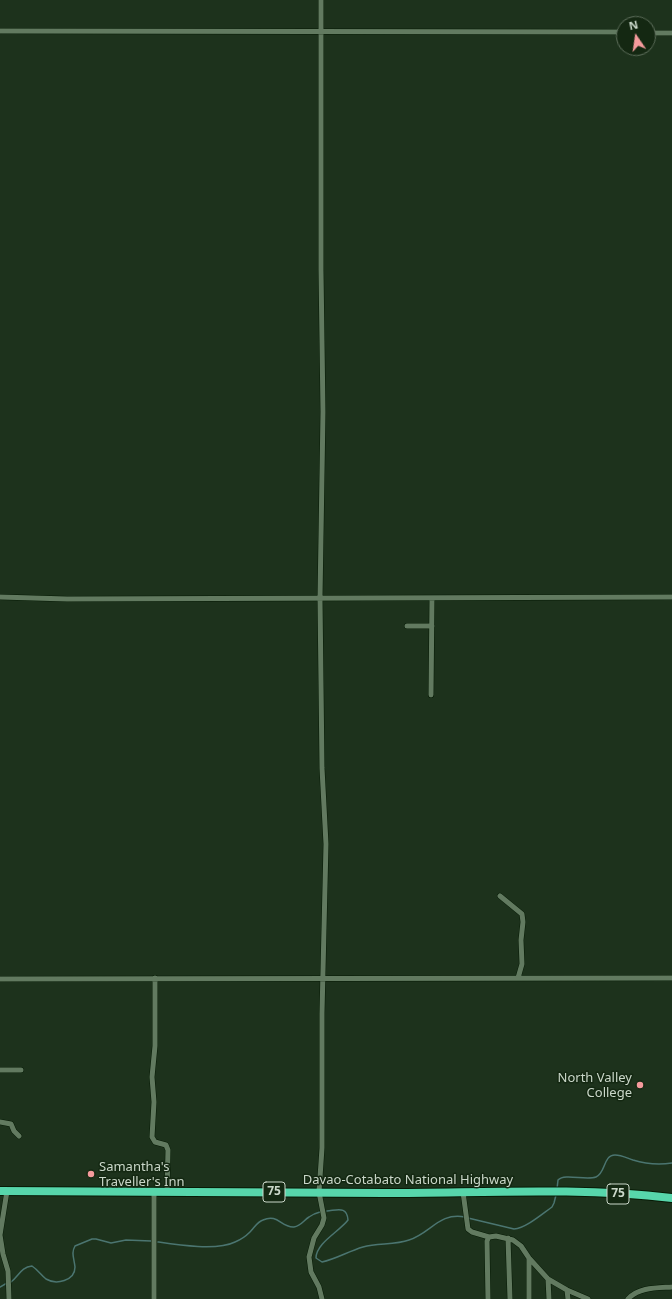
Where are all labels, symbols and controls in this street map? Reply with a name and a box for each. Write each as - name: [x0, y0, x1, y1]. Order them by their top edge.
- north arrow: [616, 16, 656, 56]
- text: N: [627, 16, 639, 33]
- place label: North Valley College: [558, 1070, 632, 1101]
- marker: North Valley College: [635, 1080, 645, 1090]
- place label: Samantha's Traveller's Inn: [99, 1159, 184, 1190]
- marker: Samantha's Traveller's Inn: [86, 1169, 96, 1179]
- street label: Davao-Cotabato National Highway: [303, 1172, 513, 1188]
- road number: 75: [263, 1182, 285, 1202]
- road number: 75: [607, 1184, 629, 1204]

